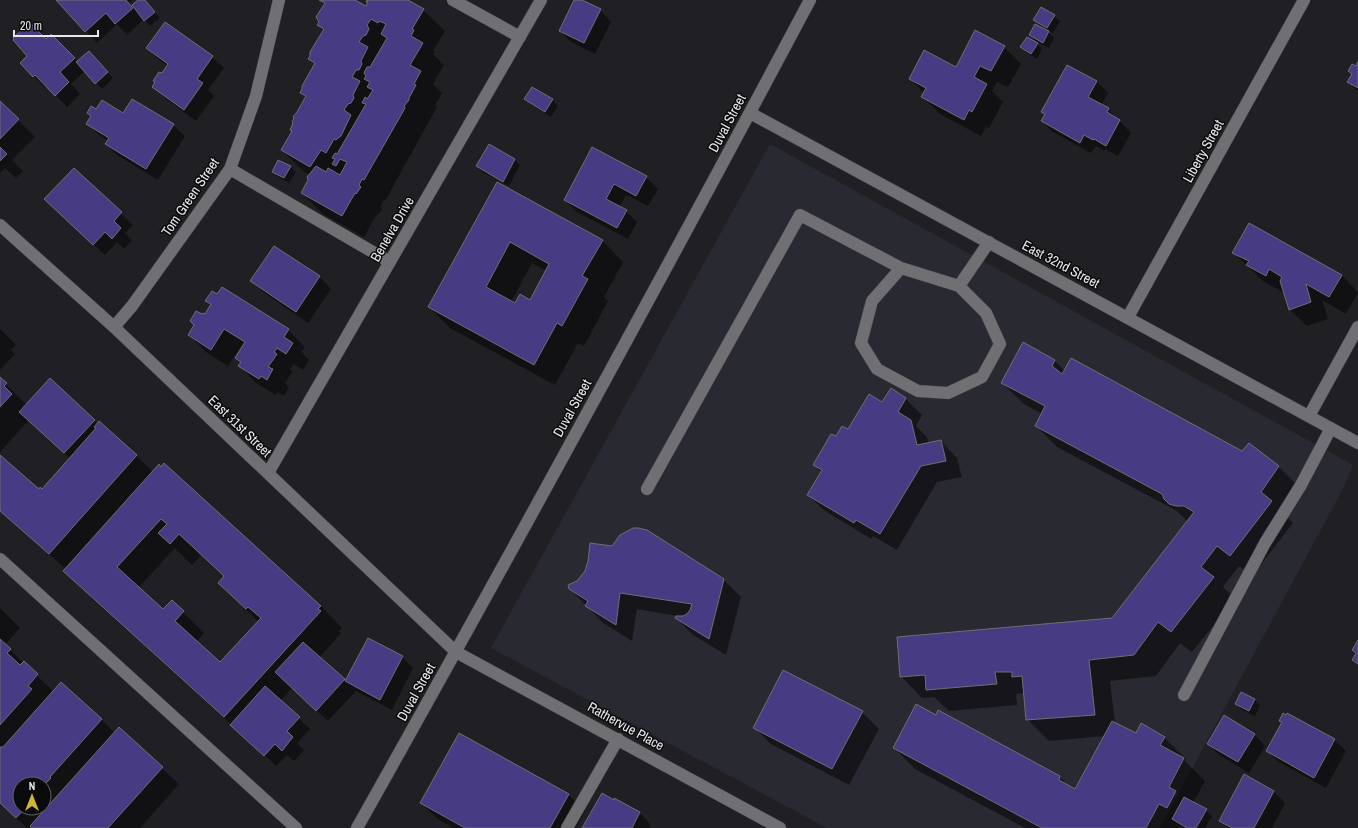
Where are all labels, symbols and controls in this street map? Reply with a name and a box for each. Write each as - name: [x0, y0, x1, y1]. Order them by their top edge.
- scale bar: [14, 12, 98, 38]
- text: 20 m: [20, 18, 42, 34]
- street label: Duval Street: [704, 91, 750, 155]
- street label: Liberty Street: [1178, 116, 1228, 186]
- street label: Tom Green Street: [157, 154, 223, 240]
- street label: Benelva Drive: [366, 193, 418, 265]
- street label: East 32nd Street: [1019, 236, 1103, 292]
- street label: Duval Street: [549, 376, 595, 440]
- street label: East 31st Street: [204, 391, 276, 461]
- street label: Duval Street: [393, 660, 439, 724]
- street label: Rathervue Place: [585, 698, 667, 754]
- north arrow: [12, 776, 52, 816]
- text: N: [29, 779, 35, 793]

